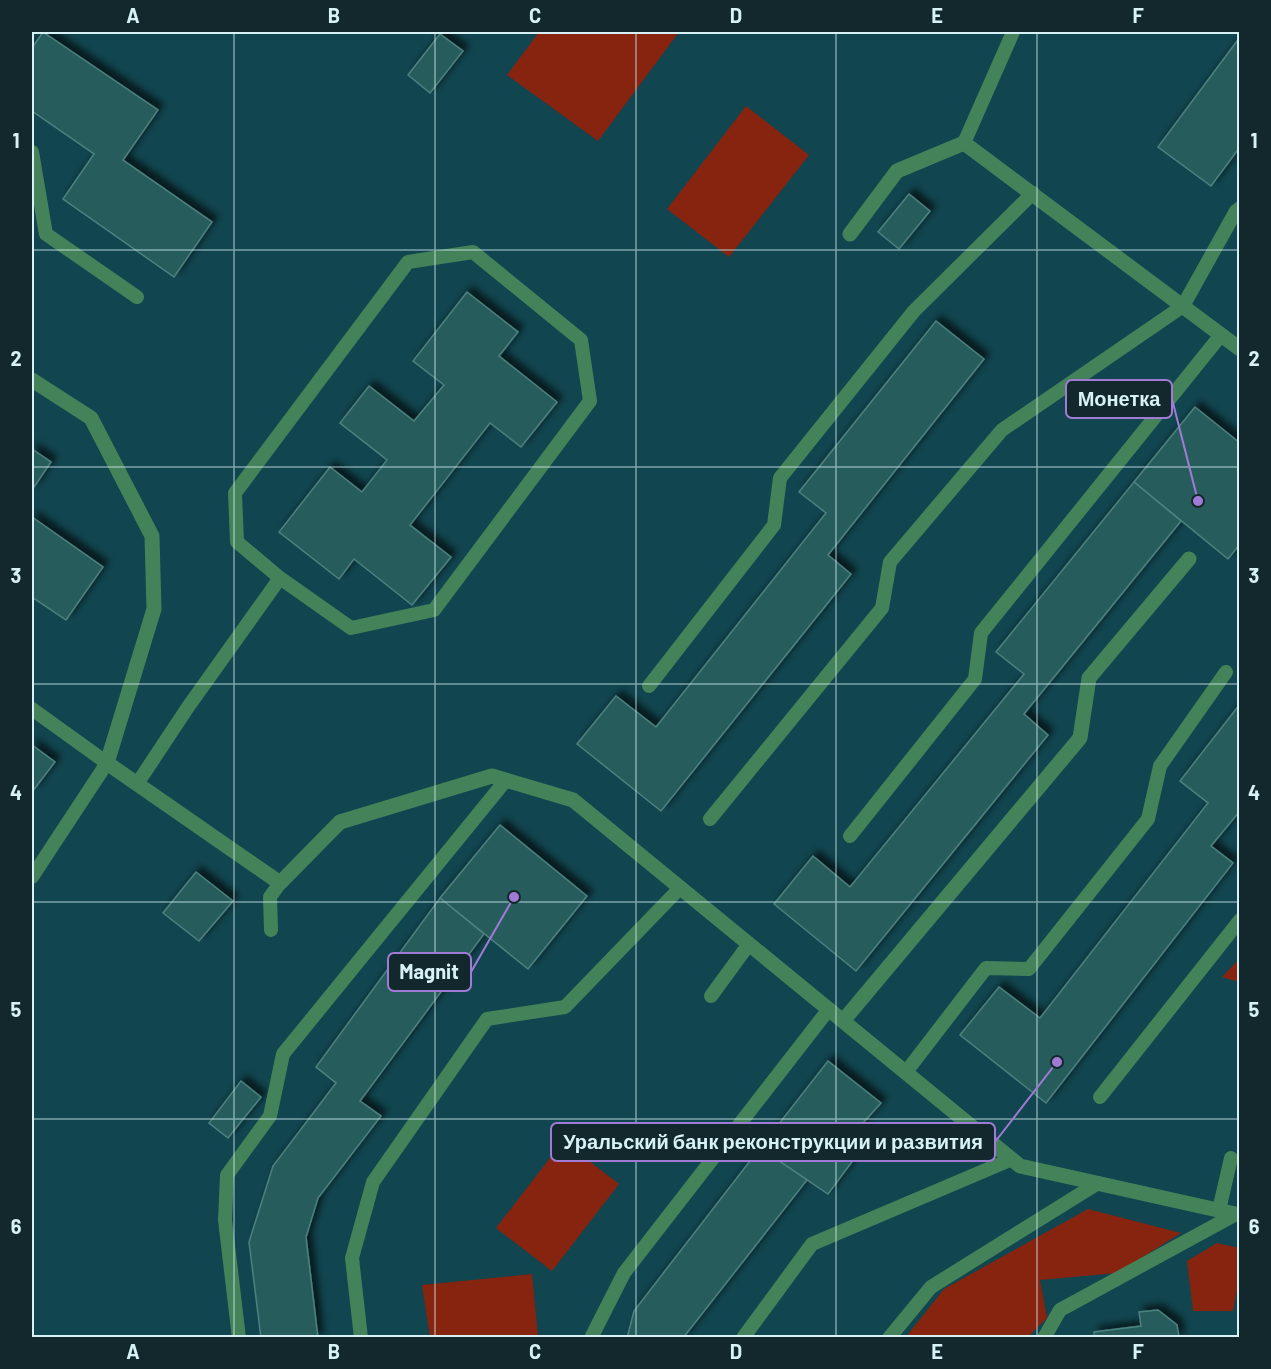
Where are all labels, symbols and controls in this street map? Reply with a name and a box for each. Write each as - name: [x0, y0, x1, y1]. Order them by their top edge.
- text: A: [126, 3, 140, 27]
- text: B: [328, 3, 340, 27]
- text: C: [529, 3, 541, 27]
- text: D: [730, 3, 742, 27]
- text: E: [931, 3, 943, 27]
- text: F: [1132, 3, 1144, 27]
- text: 1: [12, 128, 20, 152]
- text: 1: [1250, 128, 1258, 152]
- text: 2: [10, 346, 22, 370]
- text: 2: [1248, 346, 1260, 370]
- callout: Монетка: [1066, 380, 1172, 418]
- text: Монетка: [1078, 386, 1161, 410]
- text: 3: [11, 563, 21, 587]
- text: 3: [1249, 563, 1259, 587]
- text: 4: [10, 780, 22, 804]
- text: 4: [1248, 780, 1260, 804]
- callout: Magnit: [388, 953, 471, 991]
- text: Magnit: [399, 959, 459, 983]
- text: 5: [11, 997, 22, 1021]
- text: 5: [1249, 997, 1260, 1021]
- callout: Уральский банк реконструкции и развития: [551, 1123, 995, 1161]
- text: Уральский банк реконструкции и развития: [563, 1129, 983, 1153]
- text: 6: [11, 1214, 22, 1238]
- text: 6: [1249, 1214, 1260, 1238]
- text: A: [126, 1339, 140, 1363]
- text: B: [328, 1339, 340, 1363]
- text: C: [529, 1339, 541, 1363]
- text: D: [730, 1339, 742, 1363]
- text: E: [931, 1339, 943, 1363]
- text: F: [1132, 1339, 1144, 1363]

